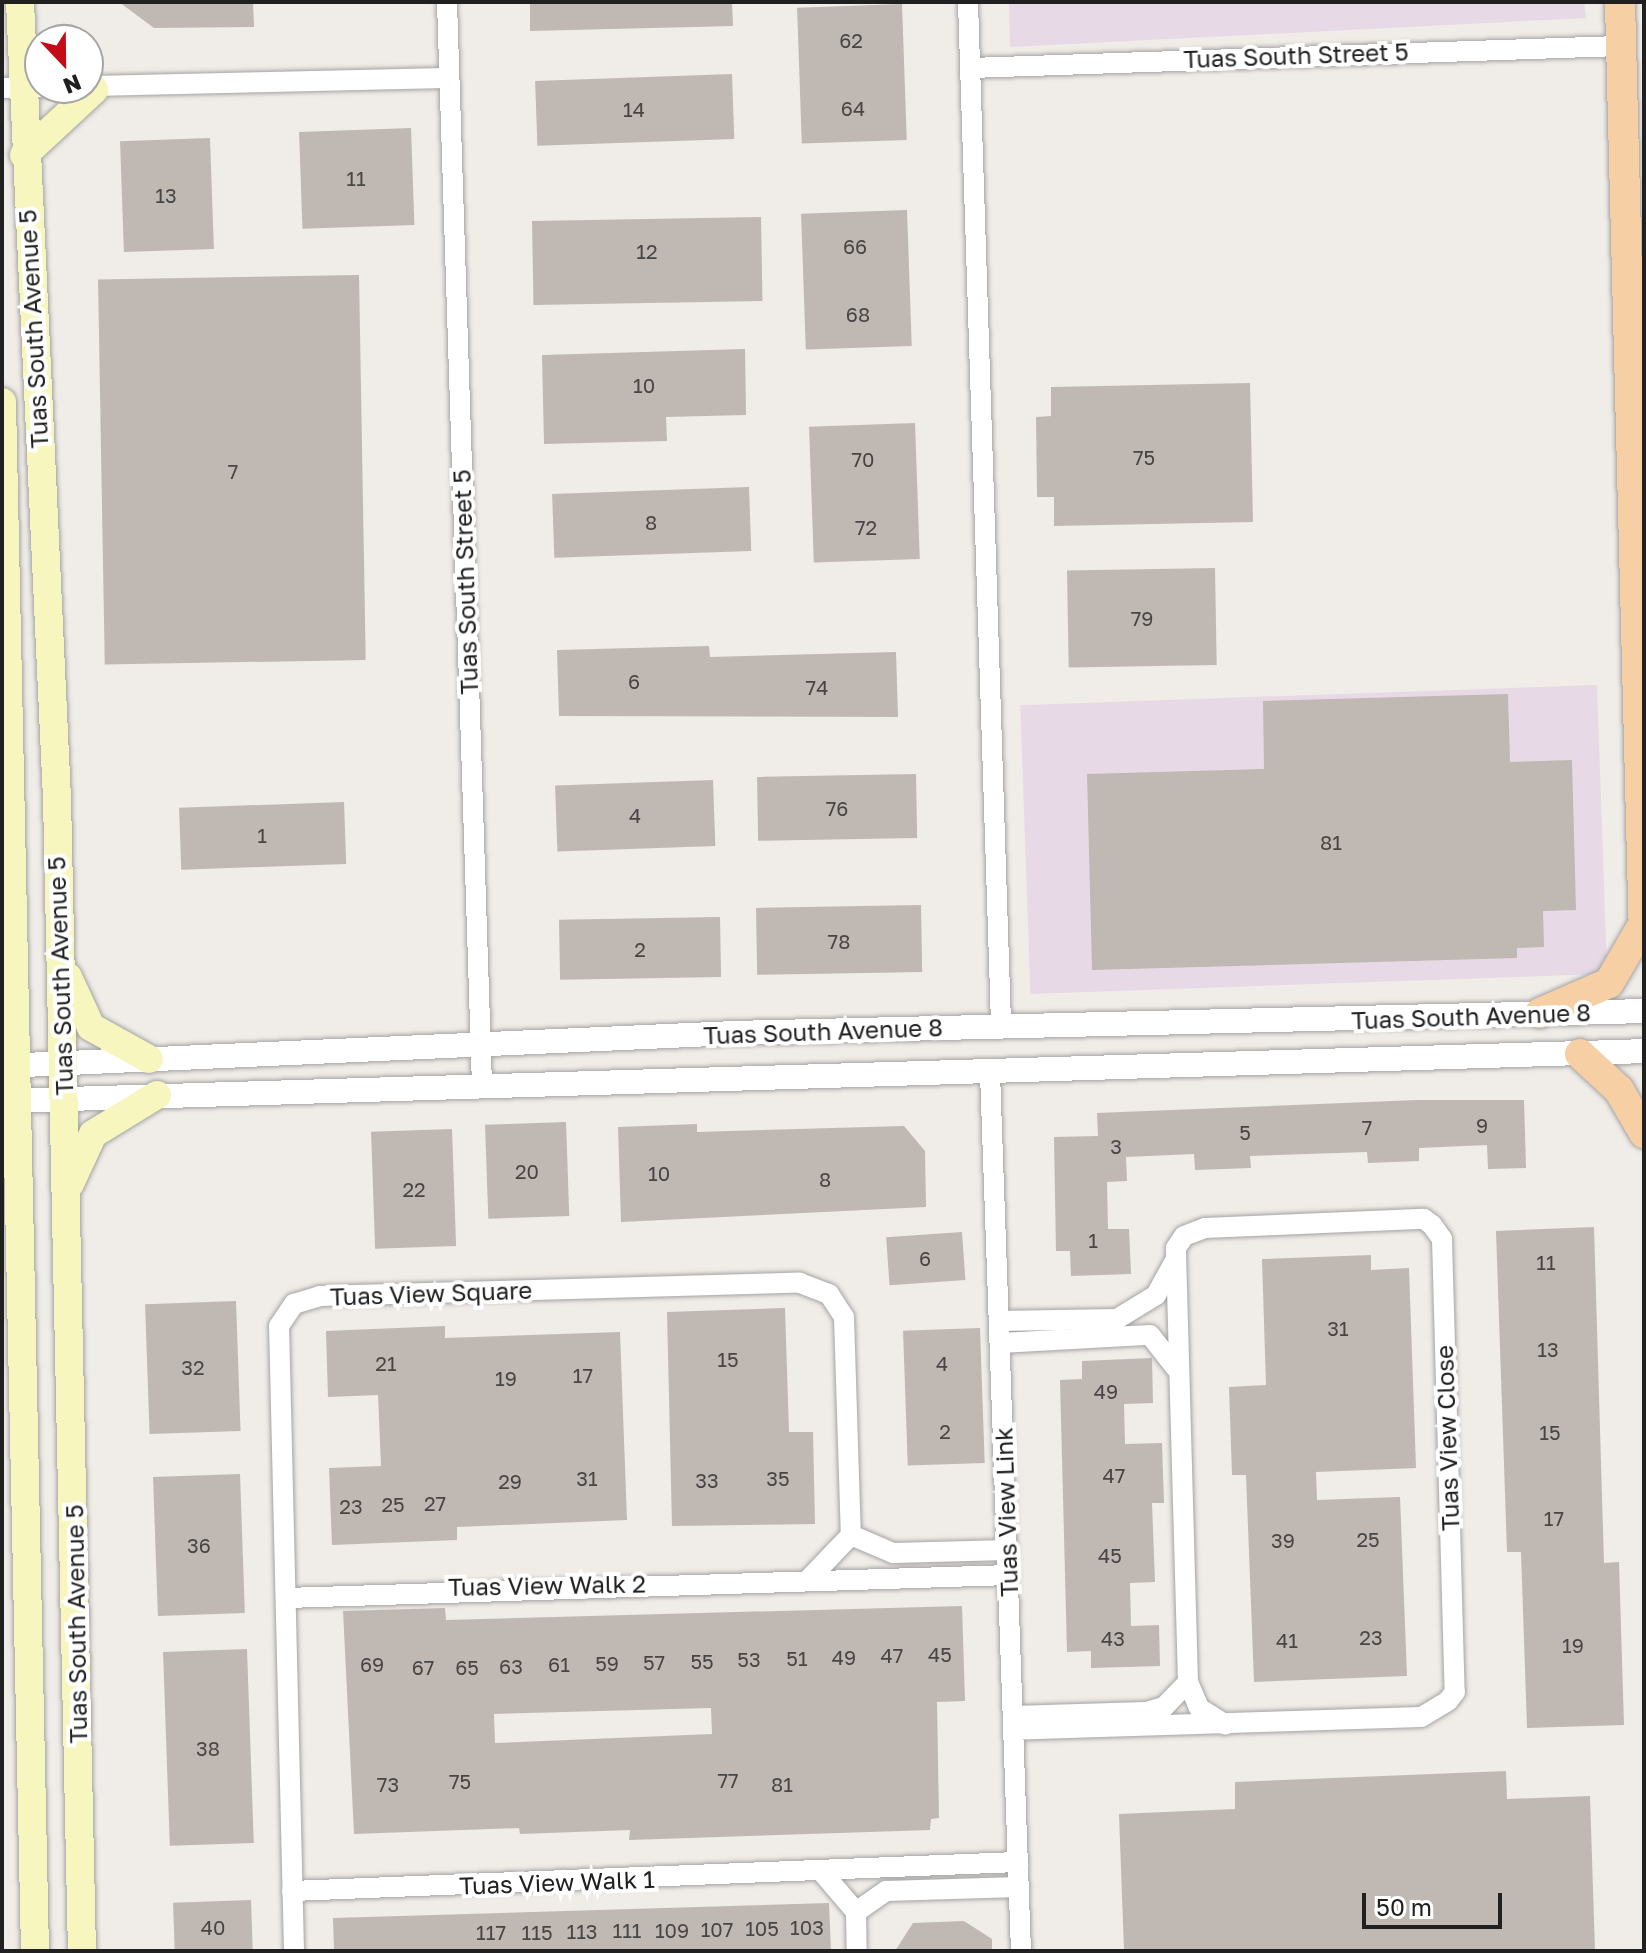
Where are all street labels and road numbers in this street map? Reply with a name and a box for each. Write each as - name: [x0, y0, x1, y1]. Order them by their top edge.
- street label: Tuas South Street 5: [1183, 37, 1409, 73]
- street label: Tuas South Avenue 5: [12, 209, 54, 449]
- street label: Tuas South Street 5: [447, 469, 483, 695]
- street label: Tuas South Avenue 5: [41, 856, 79, 1096]
- street label: Tuas South Avenue 8: [1351, 997, 1591, 1035]
- street label: Tuas South Avenue 8: [703, 1012, 943, 1050]
- street label: Tuas View Square: [329, 1275, 533, 1311]
- street label: Tuas View Close: [1429, 1345, 1465, 1531]
- street label: Tuas View Link: [989, 1427, 1023, 1597]
- street label: Tuas South Avenue 5: [60, 1504, 92, 1744]
- street label: Tuas View Walk 2: [448, 1569, 646, 1601]
- street label: Tuas View Walk 1: [459, 1864, 655, 1900]

